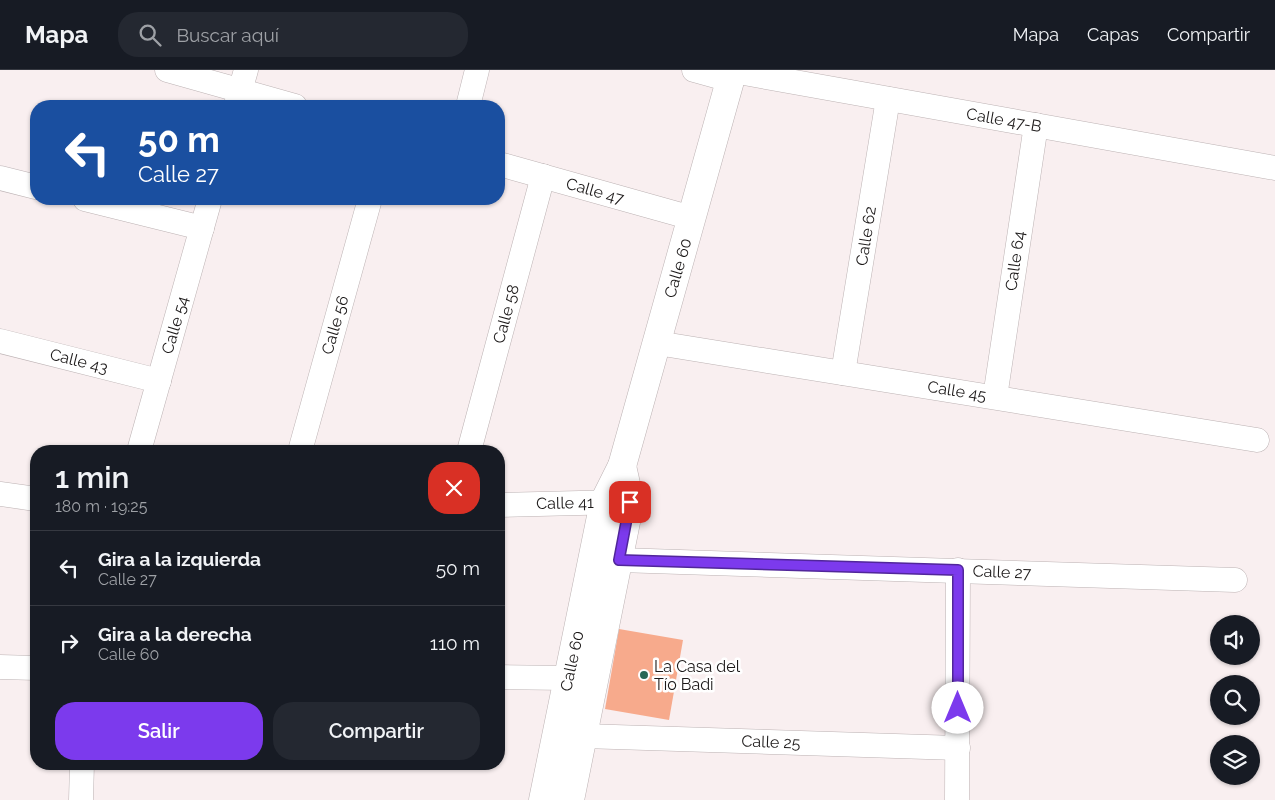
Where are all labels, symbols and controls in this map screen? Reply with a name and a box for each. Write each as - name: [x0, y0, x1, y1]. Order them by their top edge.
- search box: [118, 12, 468, 57]
- text: Mapa: [25, 20, 88, 49]
- icon: search: [136, 21, 164, 49]
- text: Buscar aquí: [176, 24, 279, 46]
- text: Mapa: [1013, 24, 1059, 45]
- text: Capas: [1087, 24, 1139, 45]
- text: Compartir: [1167, 24, 1250, 45]
- street label: Calle 47-B: [965, 104, 1043, 136]
- text: 50 m: [138, 119, 220, 160]
- icon: left: [55, 120, 120, 185]
- text: Calle 27: [138, 161, 219, 187]
- street label: Calle 47: [564, 174, 626, 208]
- street label: Calle 62: [852, 205, 880, 267]
- street label: Calle 64: [1001, 230, 1029, 292]
- street label: Calle 60: [660, 236, 696, 300]
- street label: Calle 58: [489, 283, 523, 345]
- street label: Calle 56: [318, 293, 352, 357]
- street label: Calle 54: [158, 294, 192, 356]
- street label: Calle 43: [48, 345, 110, 377]
- street label: Calle 45: [926, 377, 988, 405]
- text: 1 min: [55, 460, 130, 495]
- button: close: [428, 462, 480, 514]
- pin: [609, 481, 651, 523]
- icon: arrive: [616, 488, 644, 516]
- street label: Calle 41: [536, 493, 594, 513]
- text: 180 m · 19:25: [55, 497, 147, 516]
- text: Gira a la izquierda: [98, 548, 261, 570]
- icon: left: [55, 554, 83, 582]
- text: 50 m: [436, 557, 480, 579]
- street label: Calle 27: [972, 561, 1032, 583]
- text: Calle 27: [98, 570, 157, 589]
- map controls: [1210, 615, 1260, 785]
- button: sound: [1210, 615, 1260, 665]
- text: Gira a la derecha: [98, 623, 252, 645]
- icon: right: [55, 629, 83, 657]
- street label: Calle 60: [556, 629, 588, 693]
- text: 110 m: [430, 632, 480, 654]
- text: Calle 60: [98, 645, 159, 664]
- place label: La Casa del Tío Badi: [654, 657, 741, 694]
- marker: La Casa del Tío Badi: [638, 669, 650, 681]
- button: search: [1210, 675, 1260, 725]
- position arrow: [931, 681, 983, 733]
- button: Salir: [55, 702, 263, 760]
- button: Compartir: [273, 702, 480, 760]
- street label: Calle 25: [741, 731, 801, 753]
- button: layers: [1210, 735, 1260, 785]

